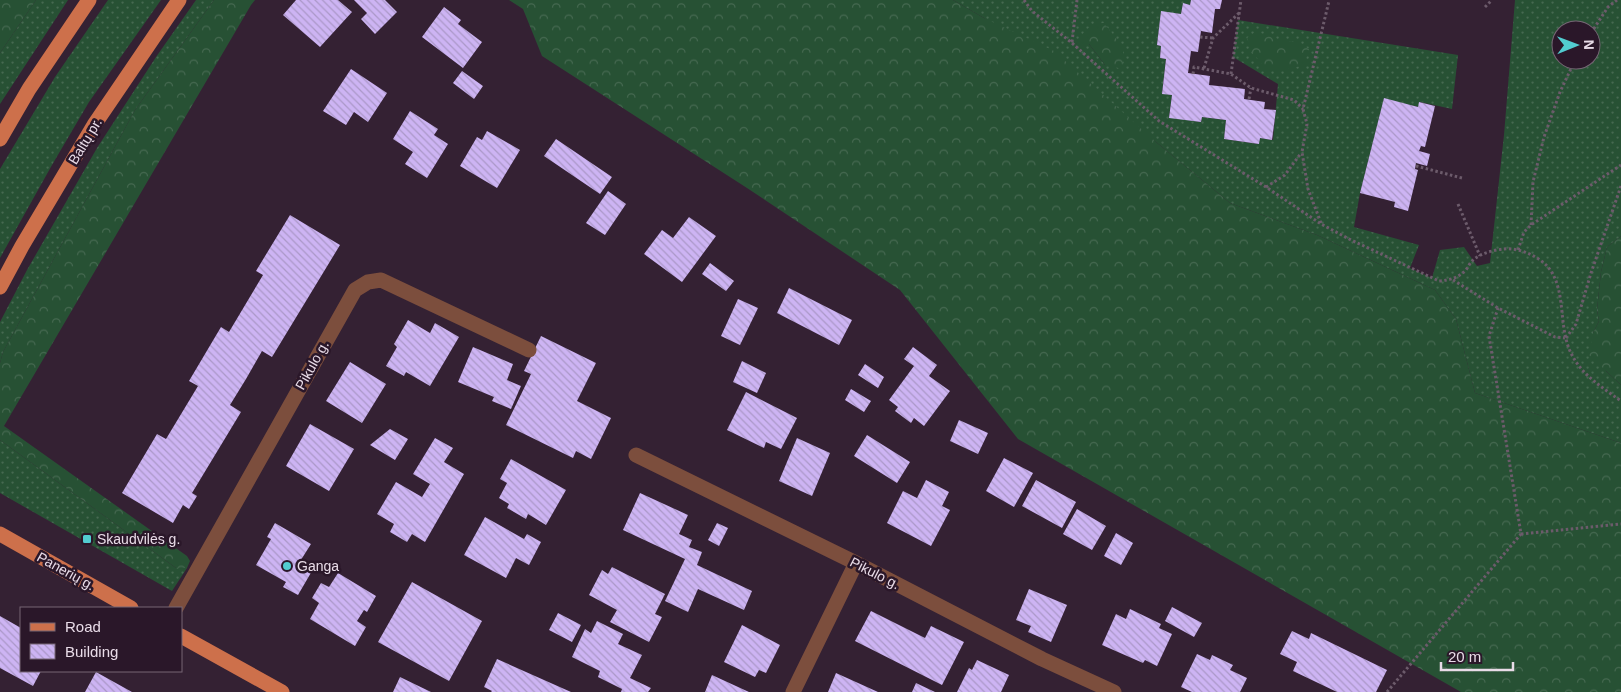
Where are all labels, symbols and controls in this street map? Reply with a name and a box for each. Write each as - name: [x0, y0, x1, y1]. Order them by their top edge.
- north arrow: [1551, 20, 1601, 70]
- text: N: [1581, 40, 1597, 50]
- street label: Baltų pr.: [65, 115, 105, 167]
- street label: Pikulo g.: [292, 338, 332, 392]
- place label: Skaudvilės g.: [97, 531, 180, 547]
- marker: Skaudvilės g.: [81, 533, 93, 545]
- street label: Panerių g.: [34, 549, 98, 593]
- street label: Pikulo g.: [847, 554, 903, 592]
- place label: Ganga: [297, 558, 339, 574]
- marker: Ganga: [281, 560, 293, 572]
- legend: [20, 607, 182, 672]
- text: Road: [65, 618, 101, 635]
- scale bar: [1441, 640, 1514, 672]
- text: Building: [65, 643, 118, 660]
- text: 20 m: [1448, 648, 1481, 665]

